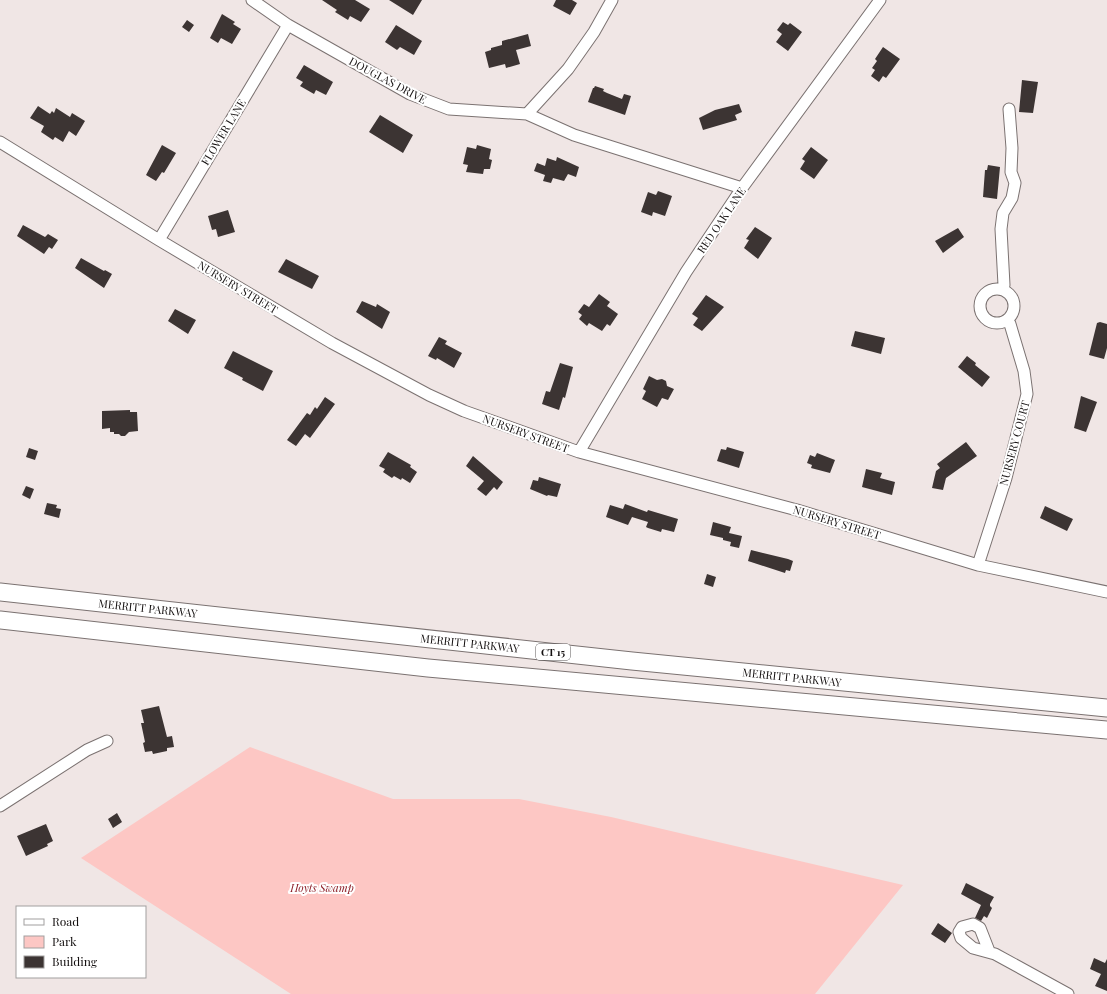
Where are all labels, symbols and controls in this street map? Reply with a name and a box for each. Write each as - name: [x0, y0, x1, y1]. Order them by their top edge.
- street label: DOUGLAS DRIVE: [347, 53, 430, 107]
- street label: FLOWER LANE: [197, 96, 249, 168]
- street label: RED OAK LANE: [693, 184, 749, 256]
- street label: NURSERY STREET: [195, 257, 281, 317]
- street label: NURSERY COURT: [995, 399, 1033, 487]
- street label: NURSERY STREET: [481, 410, 571, 456]
- street label: NURSERY STREET: [791, 502, 883, 542]
- street label: MERRITT PARKWAY: [98, 595, 199, 621]
- street label: MERRITT PARKWAY: [420, 630, 521, 656]
- road number: CT 15: [536, 644, 570, 660]
- street label: MERRITT PARKWAY: [742, 664, 843, 690]
- park label: Hoyts Swamp: [289, 880, 354, 895]
- legend: [16, 906, 146, 978]
- text: Road: [52, 913, 79, 929]
- text: Park: [52, 933, 77, 949]
- text: Building: [52, 953, 98, 969]

